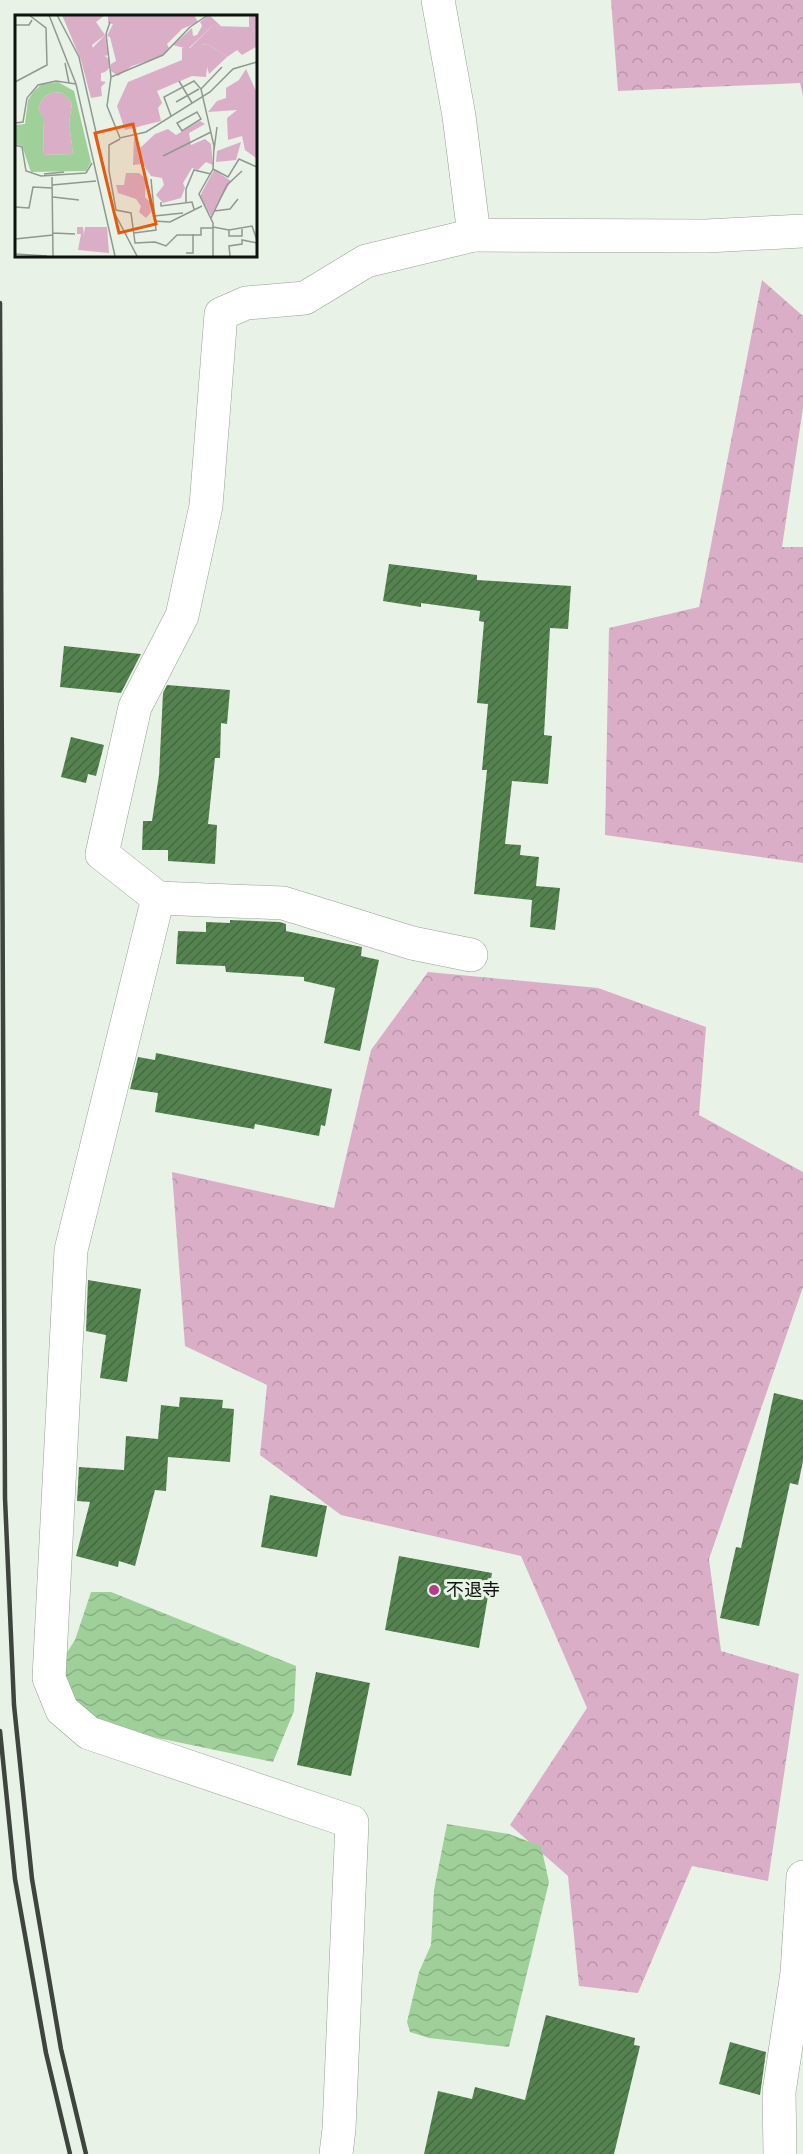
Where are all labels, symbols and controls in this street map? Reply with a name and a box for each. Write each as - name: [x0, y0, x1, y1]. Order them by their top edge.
- inset map: [15, 15, 256, 256]
- place label: 不退寺: [446, 1578, 500, 1601]
- marker: 不退寺: [427, 1583, 441, 1597]

